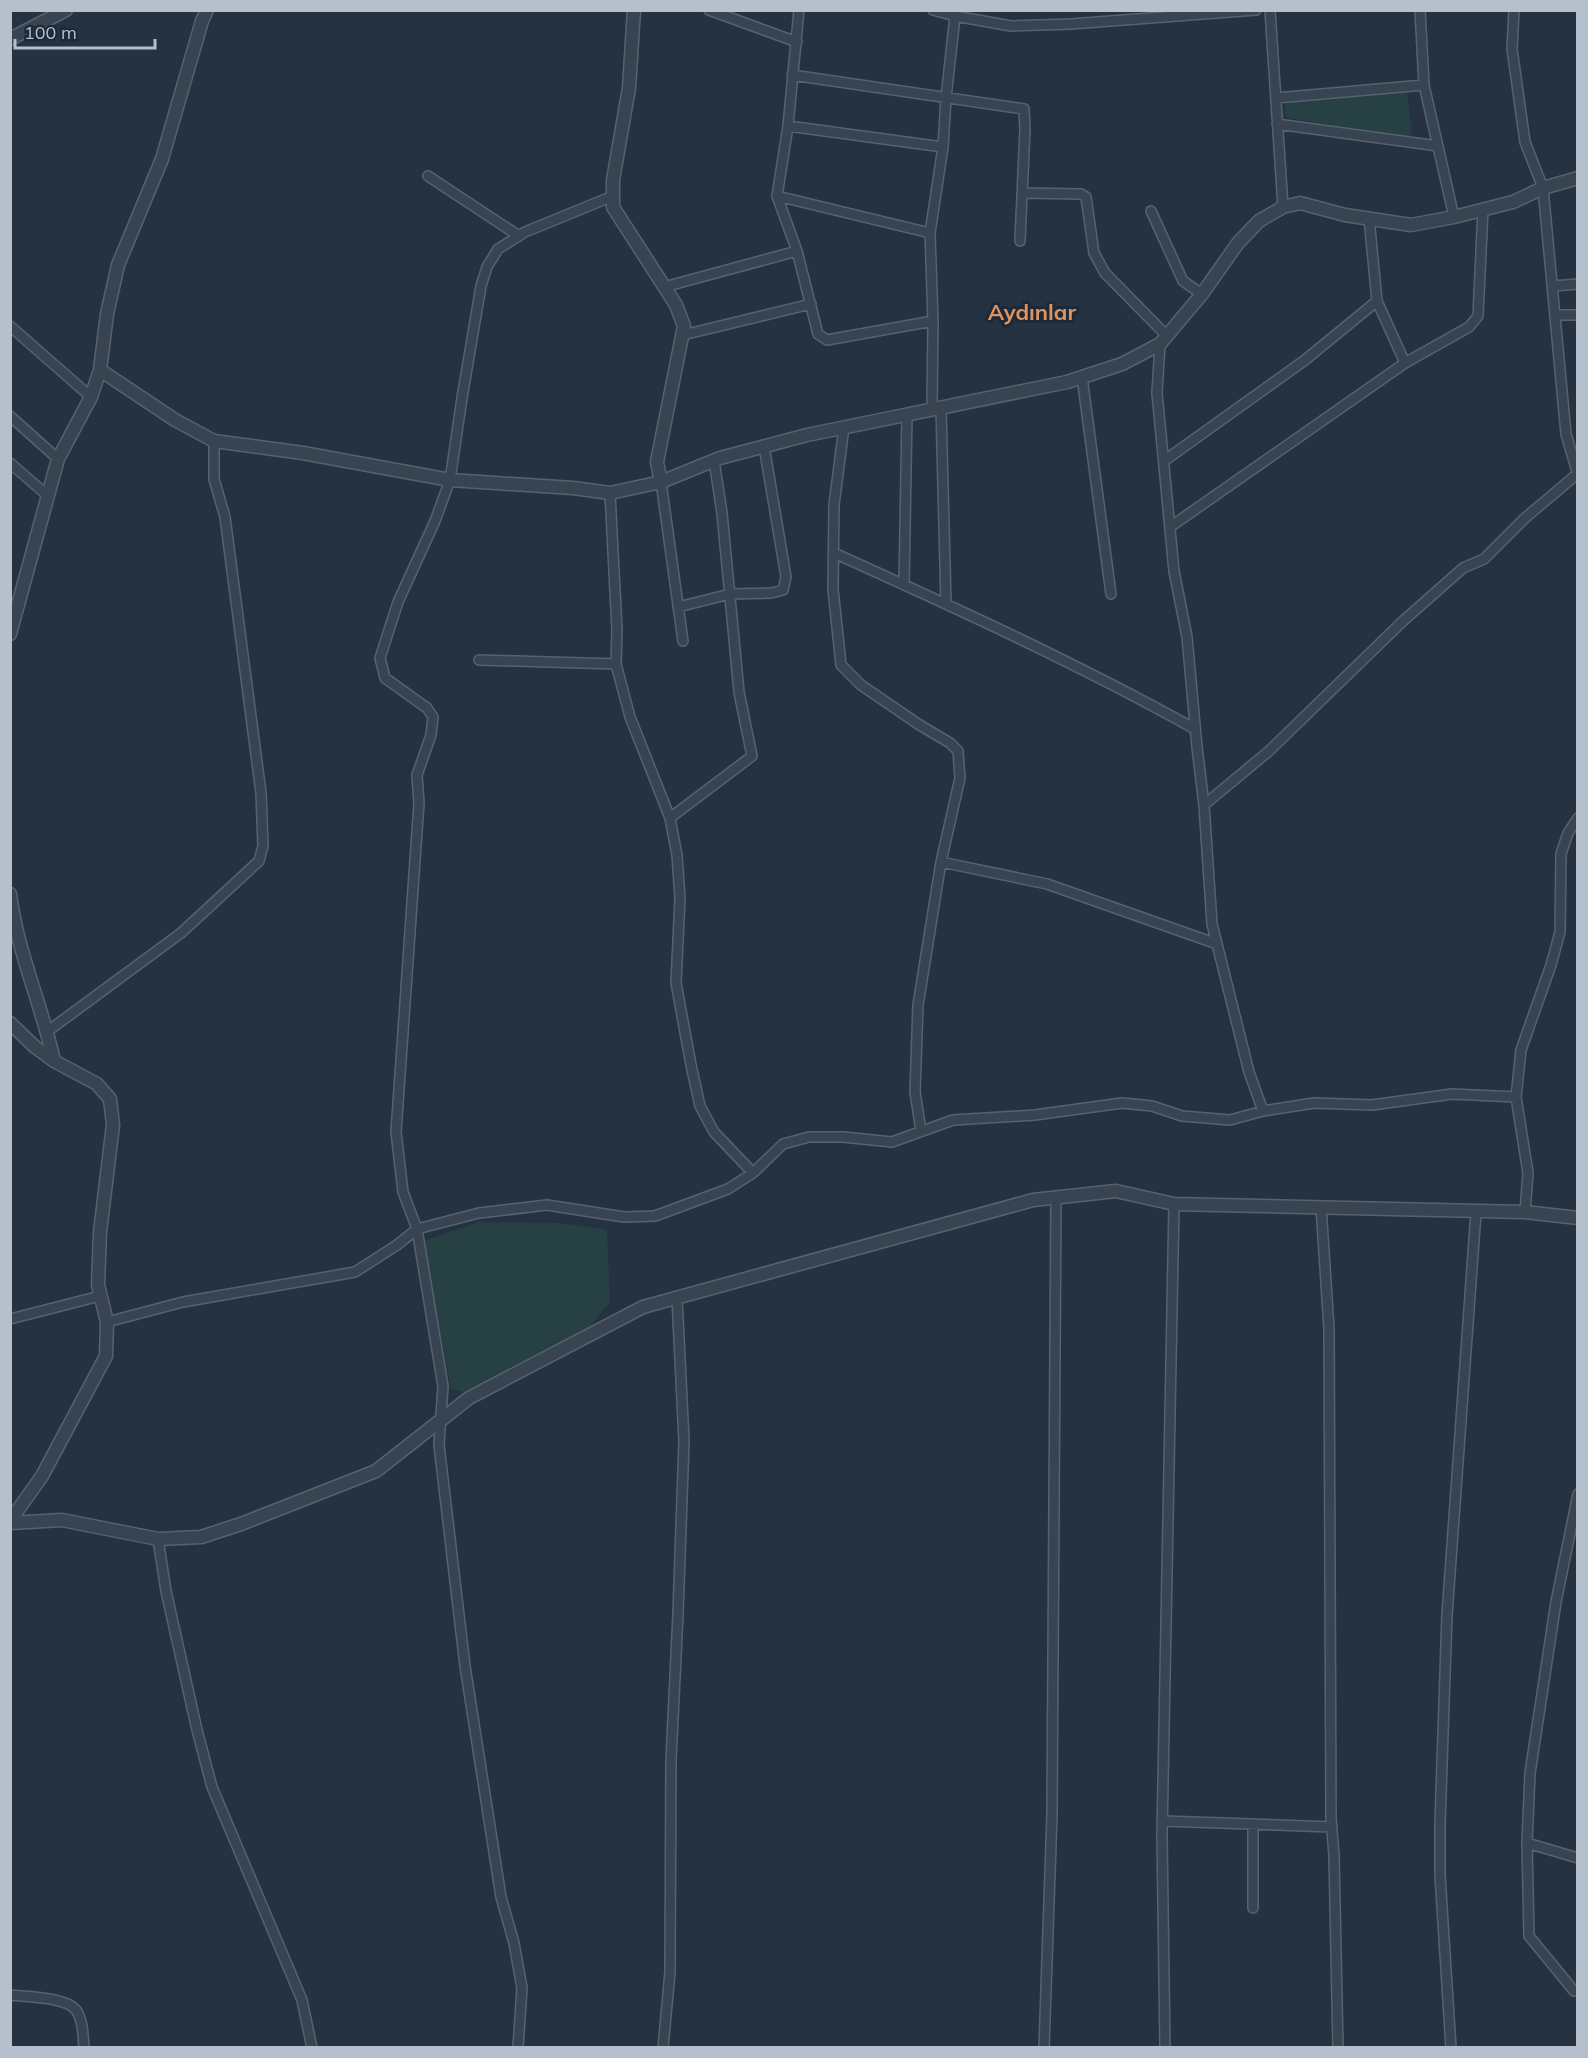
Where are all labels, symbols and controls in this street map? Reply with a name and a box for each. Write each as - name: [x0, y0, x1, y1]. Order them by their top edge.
- scale bar: [15, 12, 154, 50]
- text: 100 m: [24, 21, 77, 44]
- district label: Aydınlar: [988, 298, 1076, 326]

